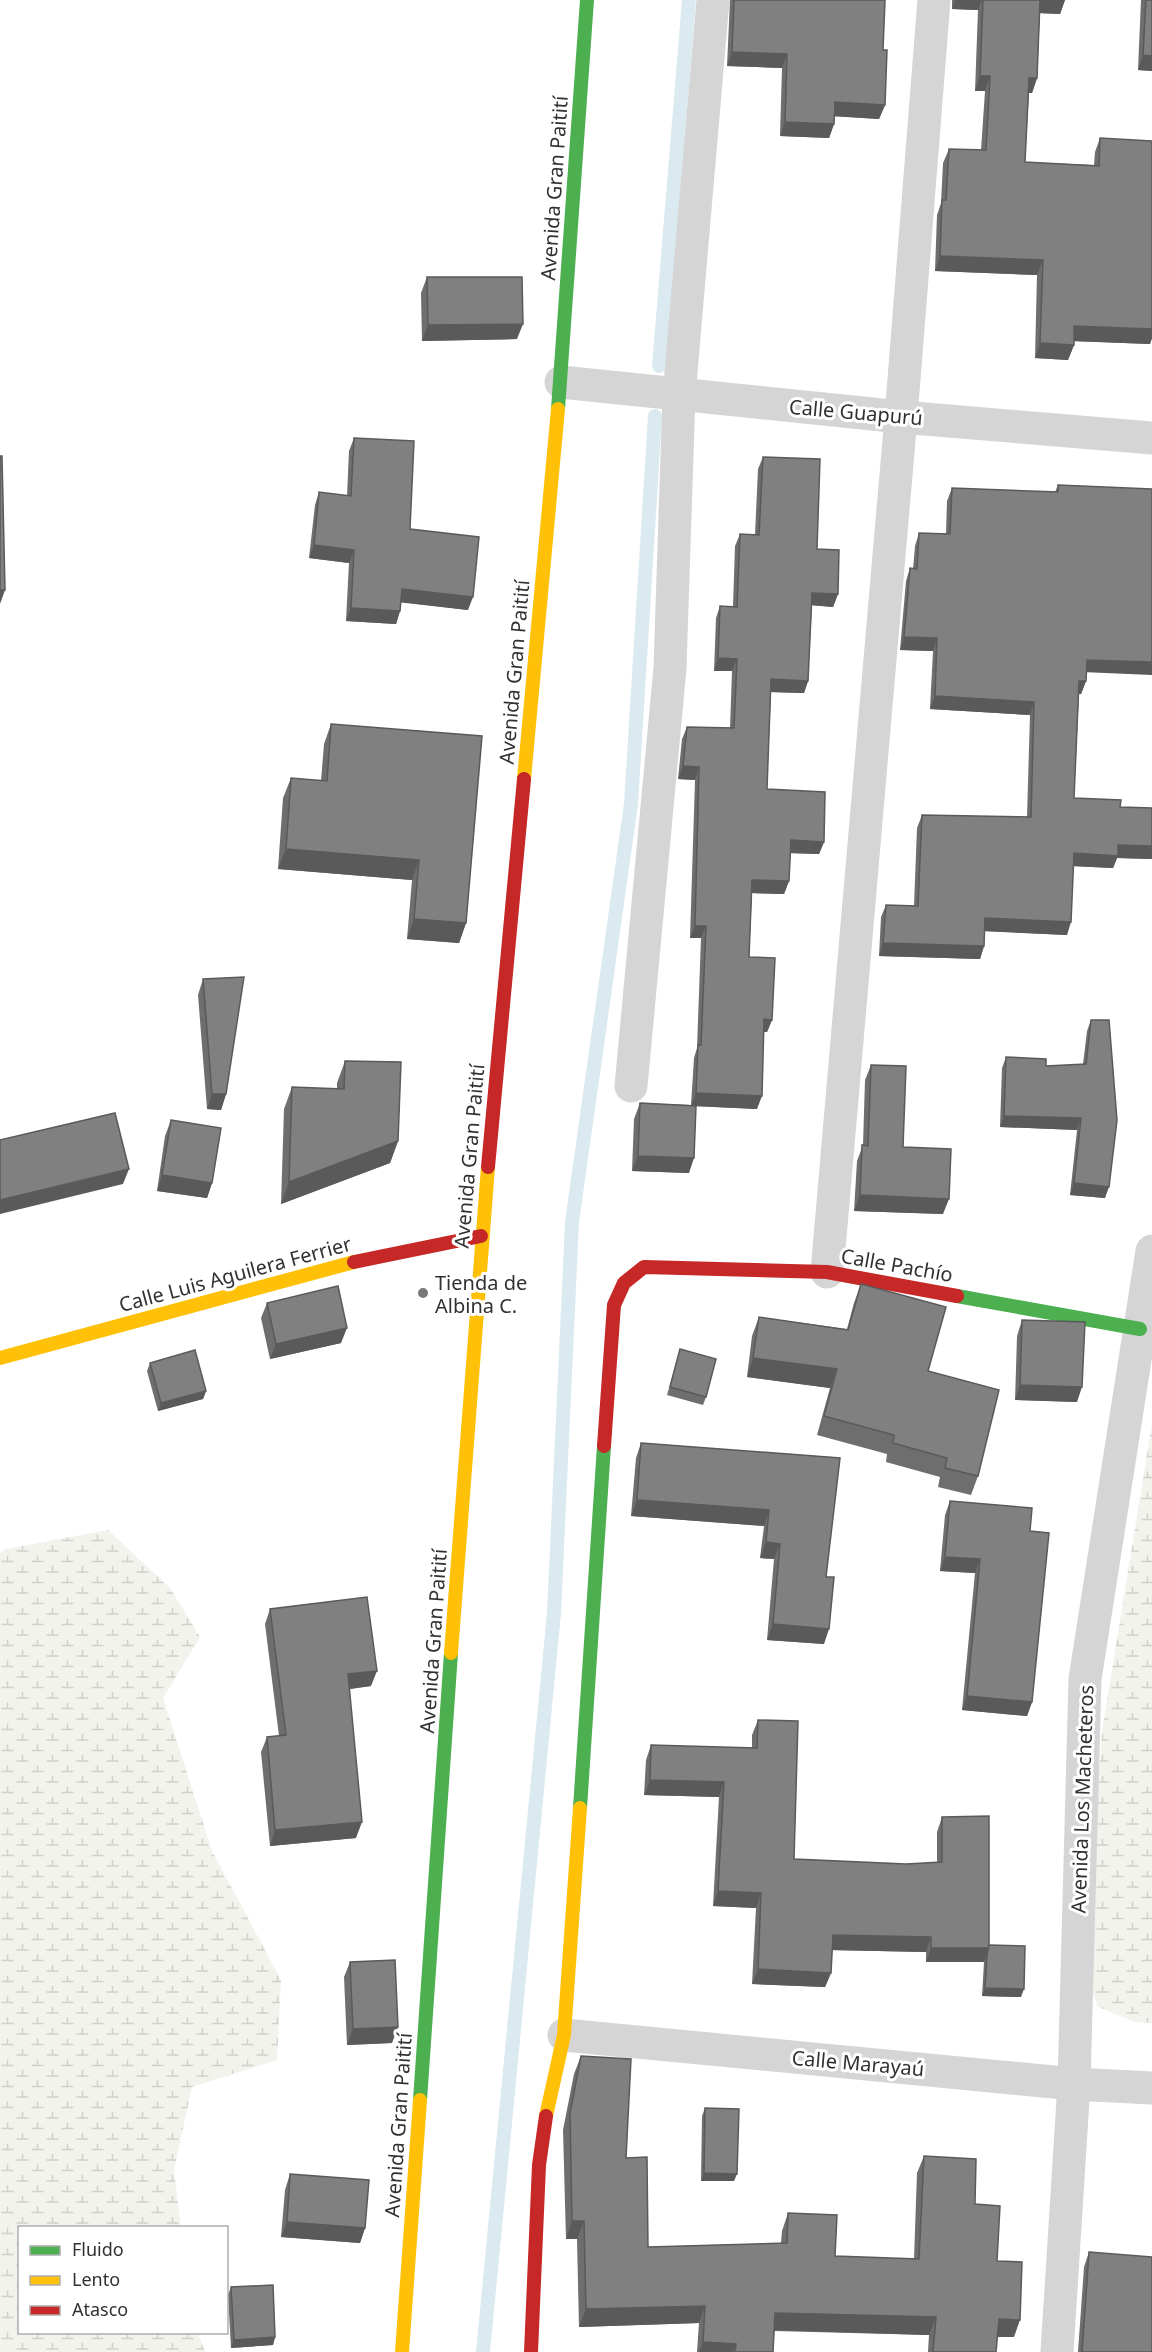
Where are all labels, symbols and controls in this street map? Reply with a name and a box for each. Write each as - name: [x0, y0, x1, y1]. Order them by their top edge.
- street label: Avenida Gran Paitití: [534, 94, 574, 281]
- street label: Calle Guapurú: [788, 393, 924, 431]
- street label: Avenida Gran Paitití: [492, 578, 536, 765]
- street label: Avenida Gran Paitití: [447, 1062, 491, 1249]
- street label: Calle Luis Aguilera Ferrier: [116, 1230, 354, 1318]
- street label: Calle Pachío: [839, 1242, 955, 1288]
- place label: Tienda de Albina C.: [435, 1269, 527, 1319]
- marker: Tienda de Albina C.: [416, 1286, 430, 1300]
- street label: Avenida Gran Paitití: [413, 1547, 453, 1734]
- street label: Avenida Los Macheteros: [1065, 1684, 1099, 1914]
- street label: Avenida Gran Paitití: [378, 2031, 418, 2218]
- street label: Calle Marayaú: [791, 2044, 925, 2082]
- legend: [18, 2226, 228, 2334]
- text: Fluido: [72, 2237, 124, 2261]
- text: Lento: [72, 2267, 120, 2291]
- text: Atasco: [72, 2297, 128, 2321]

